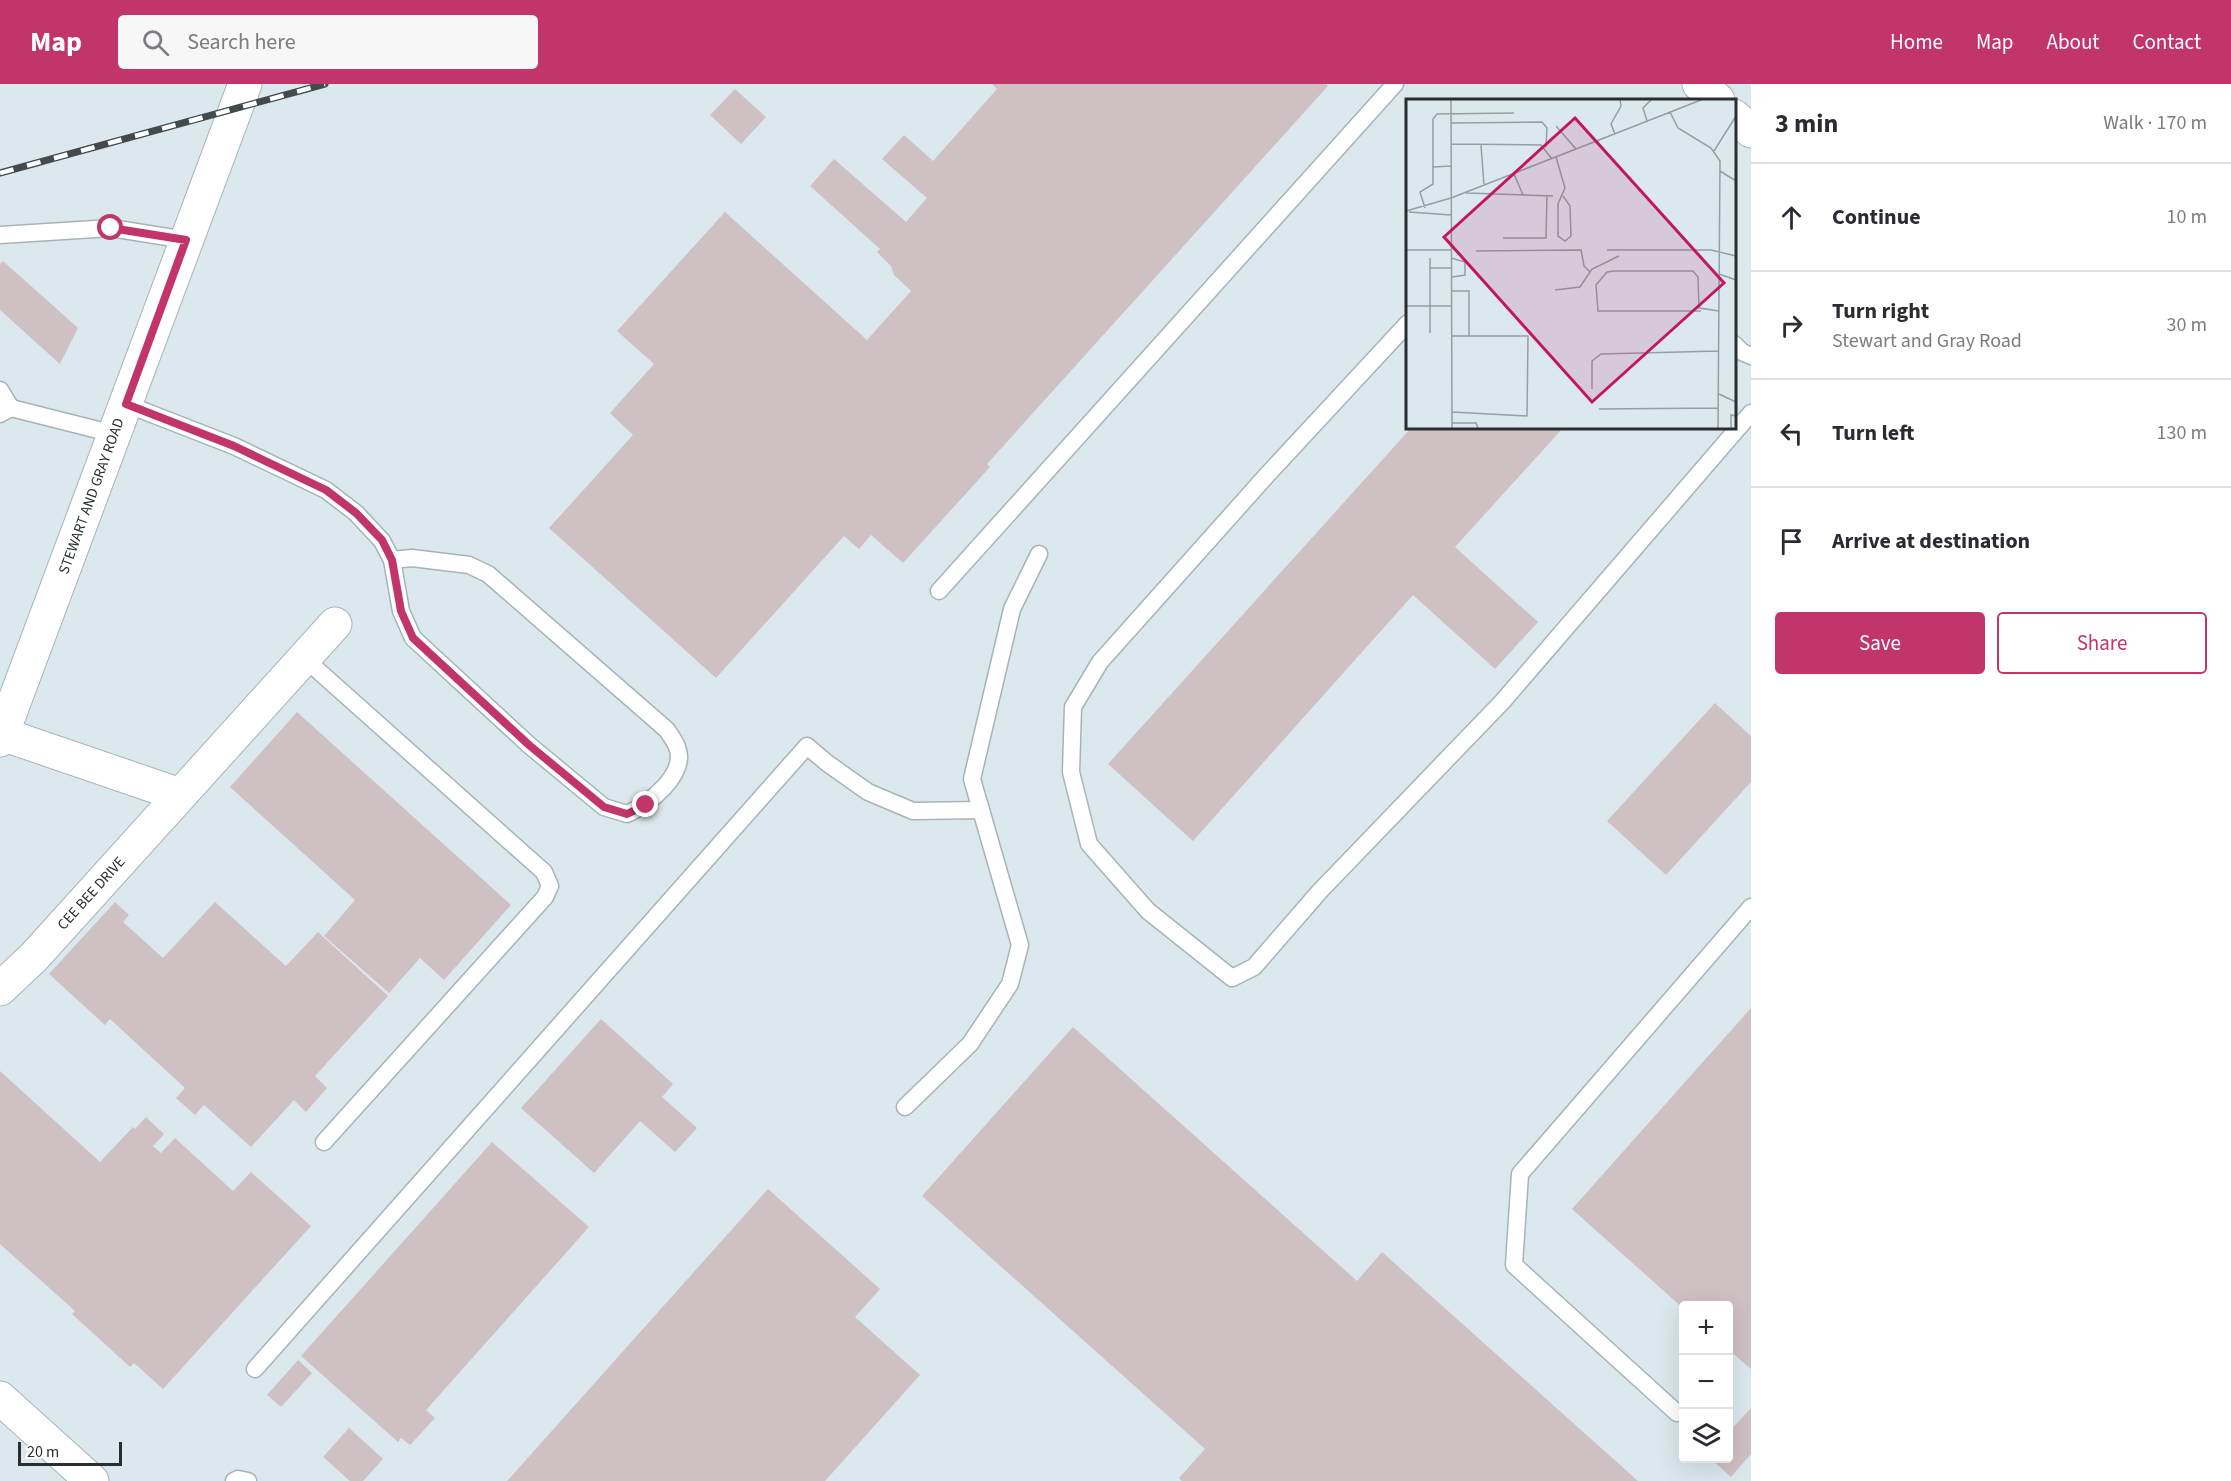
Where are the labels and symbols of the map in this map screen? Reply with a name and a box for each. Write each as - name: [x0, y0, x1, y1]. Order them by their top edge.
- inset map: [1406, 99, 1736, 429]
- route start: [97, 214, 123, 240]
- street label: STEWART AND GRAY ROAD: [53, 415, 129, 577]
- route end: [632, 791, 658, 817]
- street label: CEE BEE DRIVE: [53, 852, 130, 935]
- scale bar: [18, 1439, 122, 1466]

